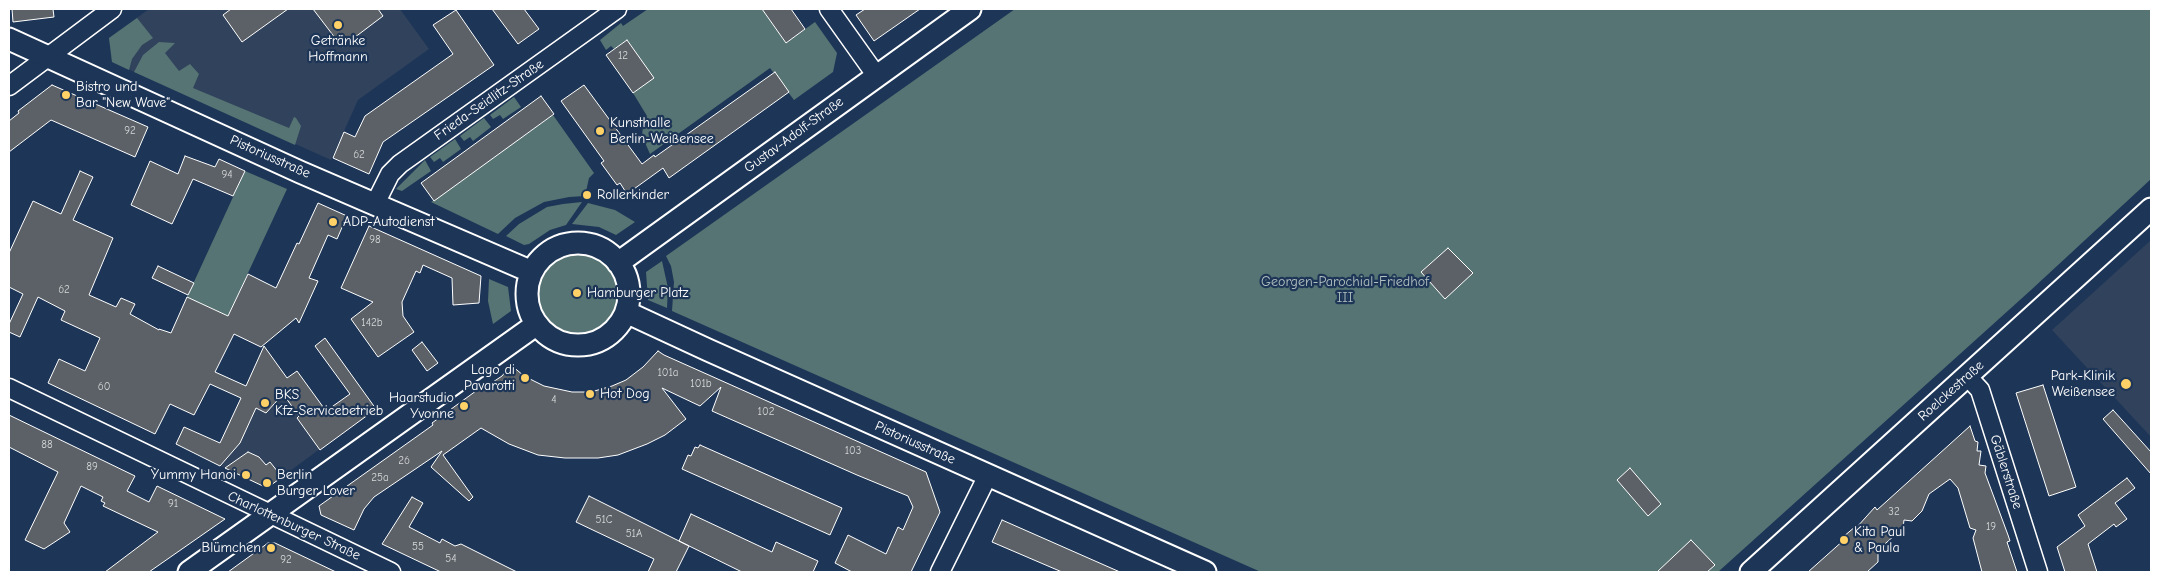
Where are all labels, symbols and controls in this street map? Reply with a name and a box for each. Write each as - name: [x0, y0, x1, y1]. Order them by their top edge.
- marker: Getränke Hoffmann: [332, 19, 344, 31]
- place label: Getränke Hoffmann: [308, 33, 368, 65]
- house number: 12: [618, 49, 628, 63]
- street label: Frieda-Seidlitz-Straße: [431, 56, 547, 144]
- place label: Bistro und Bar "New Wave": [76, 79, 170, 111]
- marker: Bistro und Bar "New Wave": [60, 89, 72, 101]
- street label: Gustav-Adolf-Straße: [741, 93, 847, 177]
- place label: Kunsthalle Berlin-Weißensee: [610, 115, 714, 148]
- house number: 92: [124, 124, 136, 138]
- marker: Kunsthalle Berlin-Weißensee: [594, 125, 606, 137]
- street label: Pistoriusstraße: [227, 132, 313, 182]
- house number: 62: [353, 148, 365, 162]
- house number: 94: [221, 168, 233, 182]
- place label: Rollerkinder: [597, 187, 669, 203]
- marker: Rollerkinder: [581, 189, 593, 201]
- place label: ADP-Autodienst: [343, 214, 434, 230]
- marker: ADP-Autodienst: [327, 216, 339, 228]
- house number: 98: [369, 233, 381, 247]
- park label: Georgen-Parochial-Friedhof III: [1261, 274, 1429, 306]
- house number: 62: [58, 283, 70, 297]
- place label: Hamburger Platz: [587, 285, 689, 301]
- marker: Hamburger Platz: [571, 287, 583, 299]
- house number: 142b: [361, 316, 383, 330]
- street label: Roelckestraße: [1915, 357, 1987, 425]
- place label: Lago di Pavarotti: [464, 362, 515, 394]
- house number: 101a: [657, 366, 679, 380]
- place label: Park-Klinik Weißensee: [2051, 368, 2115, 401]
- marker: Lago di Pavarotti: [519, 372, 531, 384]
- house number: 101b: [690, 377, 712, 391]
- marker: Park-Klinik Weißensee: [2119, 377, 2133, 391]
- house number: 60: [98, 380, 110, 394]
- place label: Hot Dog: [600, 386, 650, 402]
- place label: BKS Kfz-Servicebetrieb: [275, 387, 383, 420]
- marker: Hot Dog: [584, 388, 596, 400]
- place label: Haarstudio Yvonne: [389, 390, 454, 422]
- house number: 4: [551, 393, 557, 407]
- marker: BKS Kfz-Servicebetrieb: [259, 397, 271, 409]
- marker: Haarstudio Yvonne: [458, 400, 470, 412]
- house number: 102: [758, 405, 774, 419]
- street label: Pistoriusstraße: [872, 418, 958, 468]
- street label: Gäblerstraße: [1986, 433, 2026, 511]
- house number: 88: [41, 438, 53, 452]
- house number: 103: [845, 444, 861, 458]
- house number: 26: [398, 454, 410, 468]
- house number: 89: [86, 460, 98, 474]
- place label: Yummy Hanoi: [151, 467, 236, 483]
- place label: Berlin Burger Lover: [277, 467, 355, 500]
- marker: Yummy Hanoi: [240, 469, 252, 481]
- house number: 25a: [371, 471, 389, 485]
- marker: Berlin Burger Lover: [261, 477, 273, 489]
- street label: Charlottenburger Straße: [225, 488, 363, 564]
- house number: 91: [168, 497, 178, 511]
- house number: 32: [1888, 505, 1900, 519]
- house number: 51C: [595, 513, 613, 527]
- house number: 19: [1986, 520, 1996, 534]
- place label: Kita Paul & Paula: [1854, 524, 1905, 556]
- house number: 51A: [626, 527, 642, 541]
- marker: Kita Paul & Paula: [1838, 534, 1850, 546]
- place label: Blümchen: [202, 540, 261, 556]
- house number: 55: [412, 540, 424, 554]
- marker: Blümchen: [265, 542, 277, 554]
- house number: 54: [445, 552, 457, 566]
- house number: 92: [280, 553, 292, 567]

